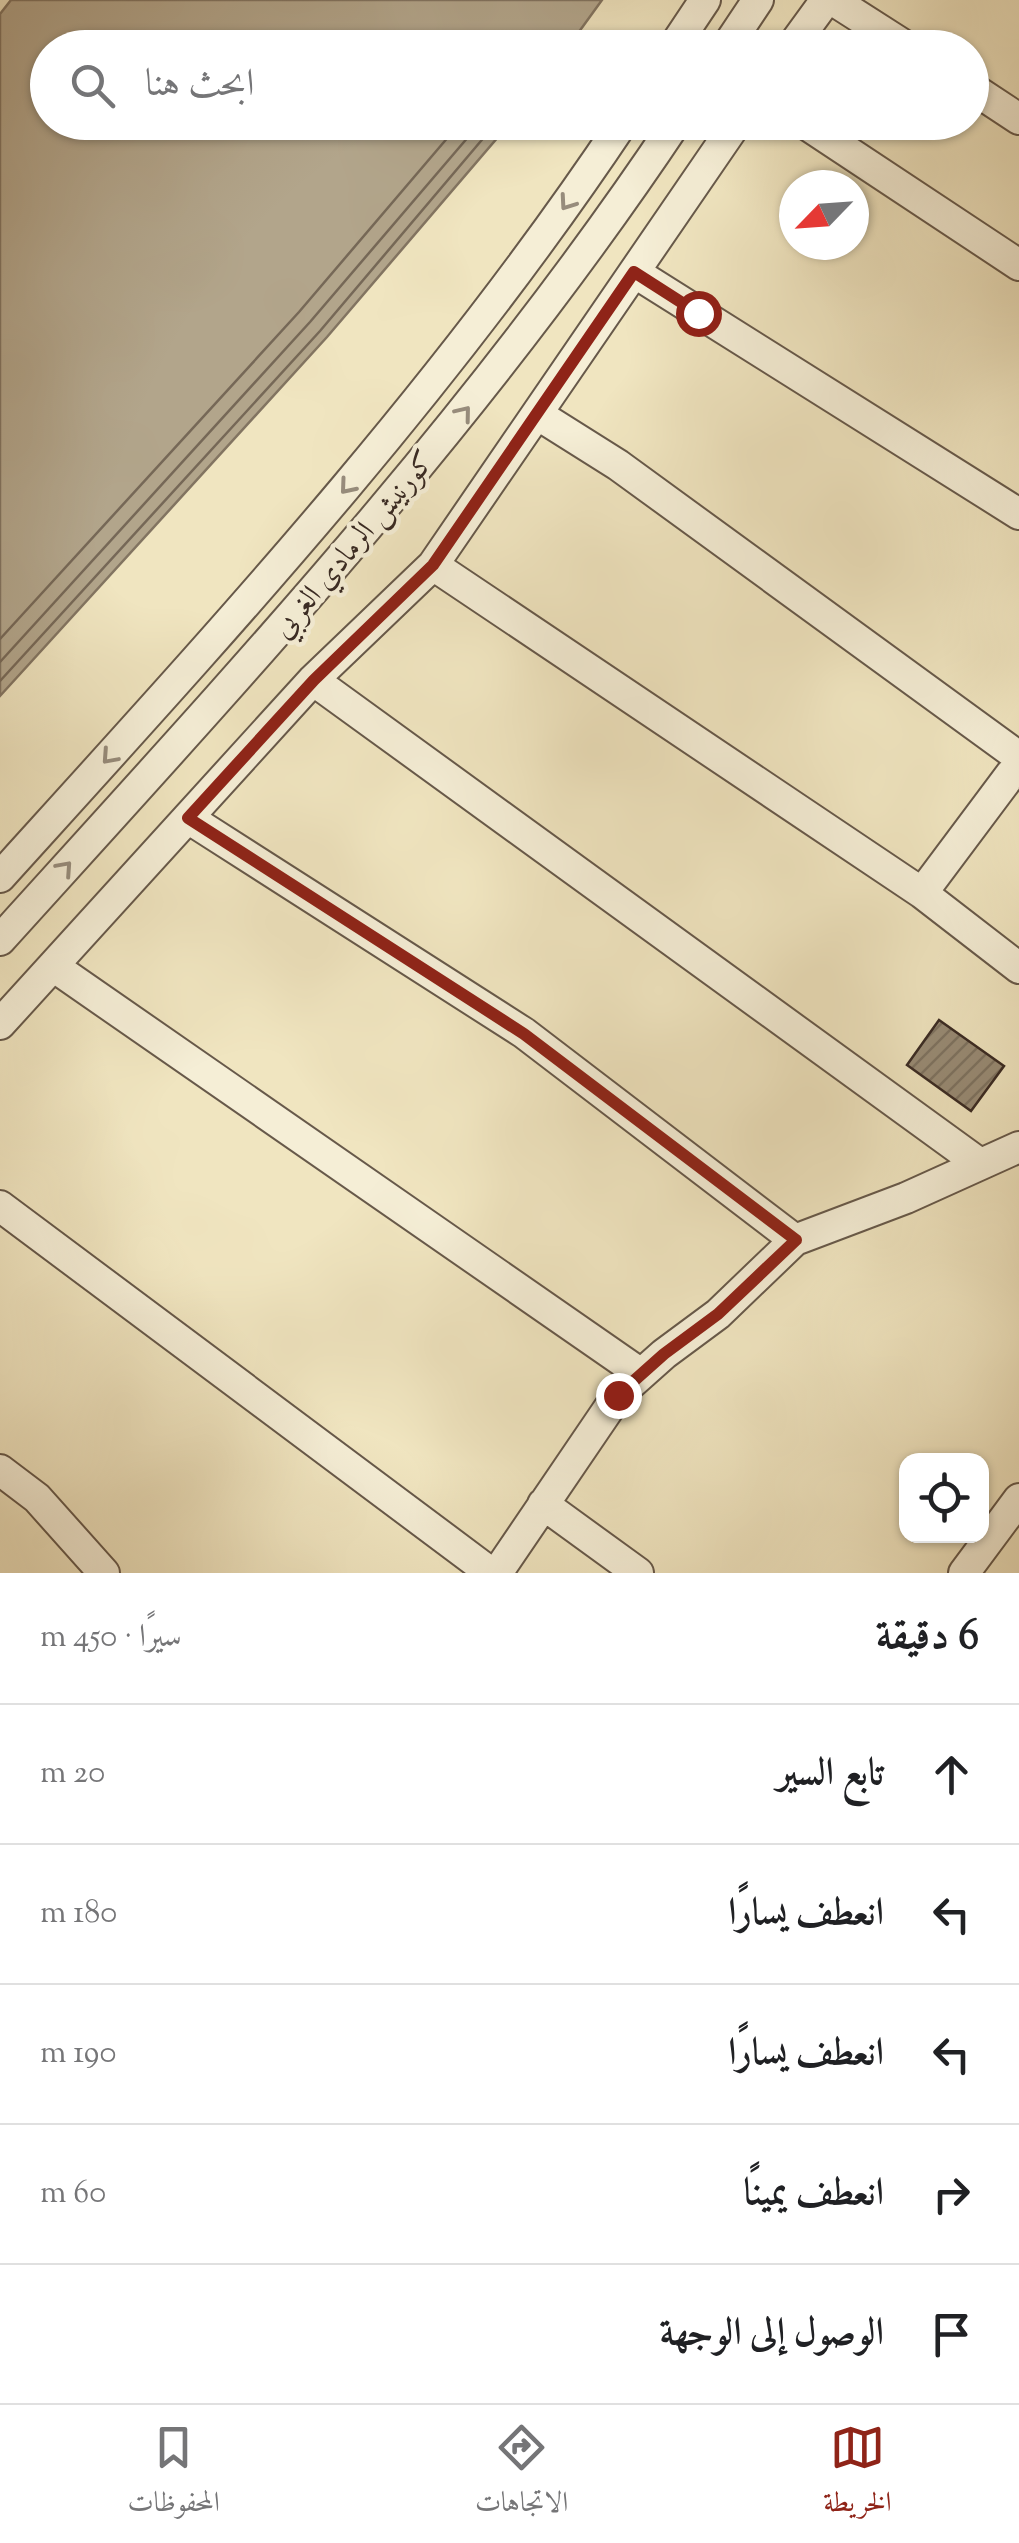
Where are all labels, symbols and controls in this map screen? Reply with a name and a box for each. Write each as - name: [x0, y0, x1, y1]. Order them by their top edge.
- search box: [30, 30, 989, 140]
- icon: search: [65, 58, 120, 113]
- text: ابحث هنا: [145, 59, 254, 113]
- north arrow: [779, 170, 869, 260]
- one-way arrow: [561, 191, 580, 210]
- route start: [676, 291, 722, 337]
- one-way arrow: [452, 406, 469, 424]
- street label: كورنيش الرمادي الغربي: [263, 442, 447, 649]
- one-way arrow: [341, 476, 359, 494]
- one-way arrow: [102, 745, 120, 764]
- one-way arrow: [54, 861, 72, 880]
- route end: [596, 1373, 642, 1419]
- map controls: [899, 1453, 989, 1543]
- button: locate: [899, 1453, 989, 1543]
- text: 6 دقيقة: [876, 1608, 979, 1668]
- text: سيرًا · 450 m: [40, 1615, 182, 1661]
- icon: ahead: [924, 1747, 979, 1802]
- text: تابع السير: [777, 1748, 884, 1802]
- text: 20 m: [40, 1751, 105, 1797]
- icon: left: [924, 1887, 979, 1942]
- text: انعطف يسارًا: [728, 1888, 884, 1942]
- text: 180 m: [40, 1891, 117, 1937]
- icon: left: [924, 2027, 979, 2082]
- text: انعطف يسارًا: [728, 2028, 884, 2082]
- text: 190 m: [40, 2031, 116, 2077]
- icon: right: [924, 2167, 979, 2222]
- text: انعطف يمينًا: [744, 2168, 884, 2222]
- text: 60 m: [40, 2171, 106, 2217]
- icon: arrive: [924, 2307, 979, 2362]
- text: الوصول إلى الوجهة: [660, 2308, 884, 2362]
- tab: المحفوظات: [128, 2420, 220, 2529]
- tab: الاتجاهات: [475, 2420, 568, 2529]
- tab: الخريطة: [823, 2420, 891, 2529]

